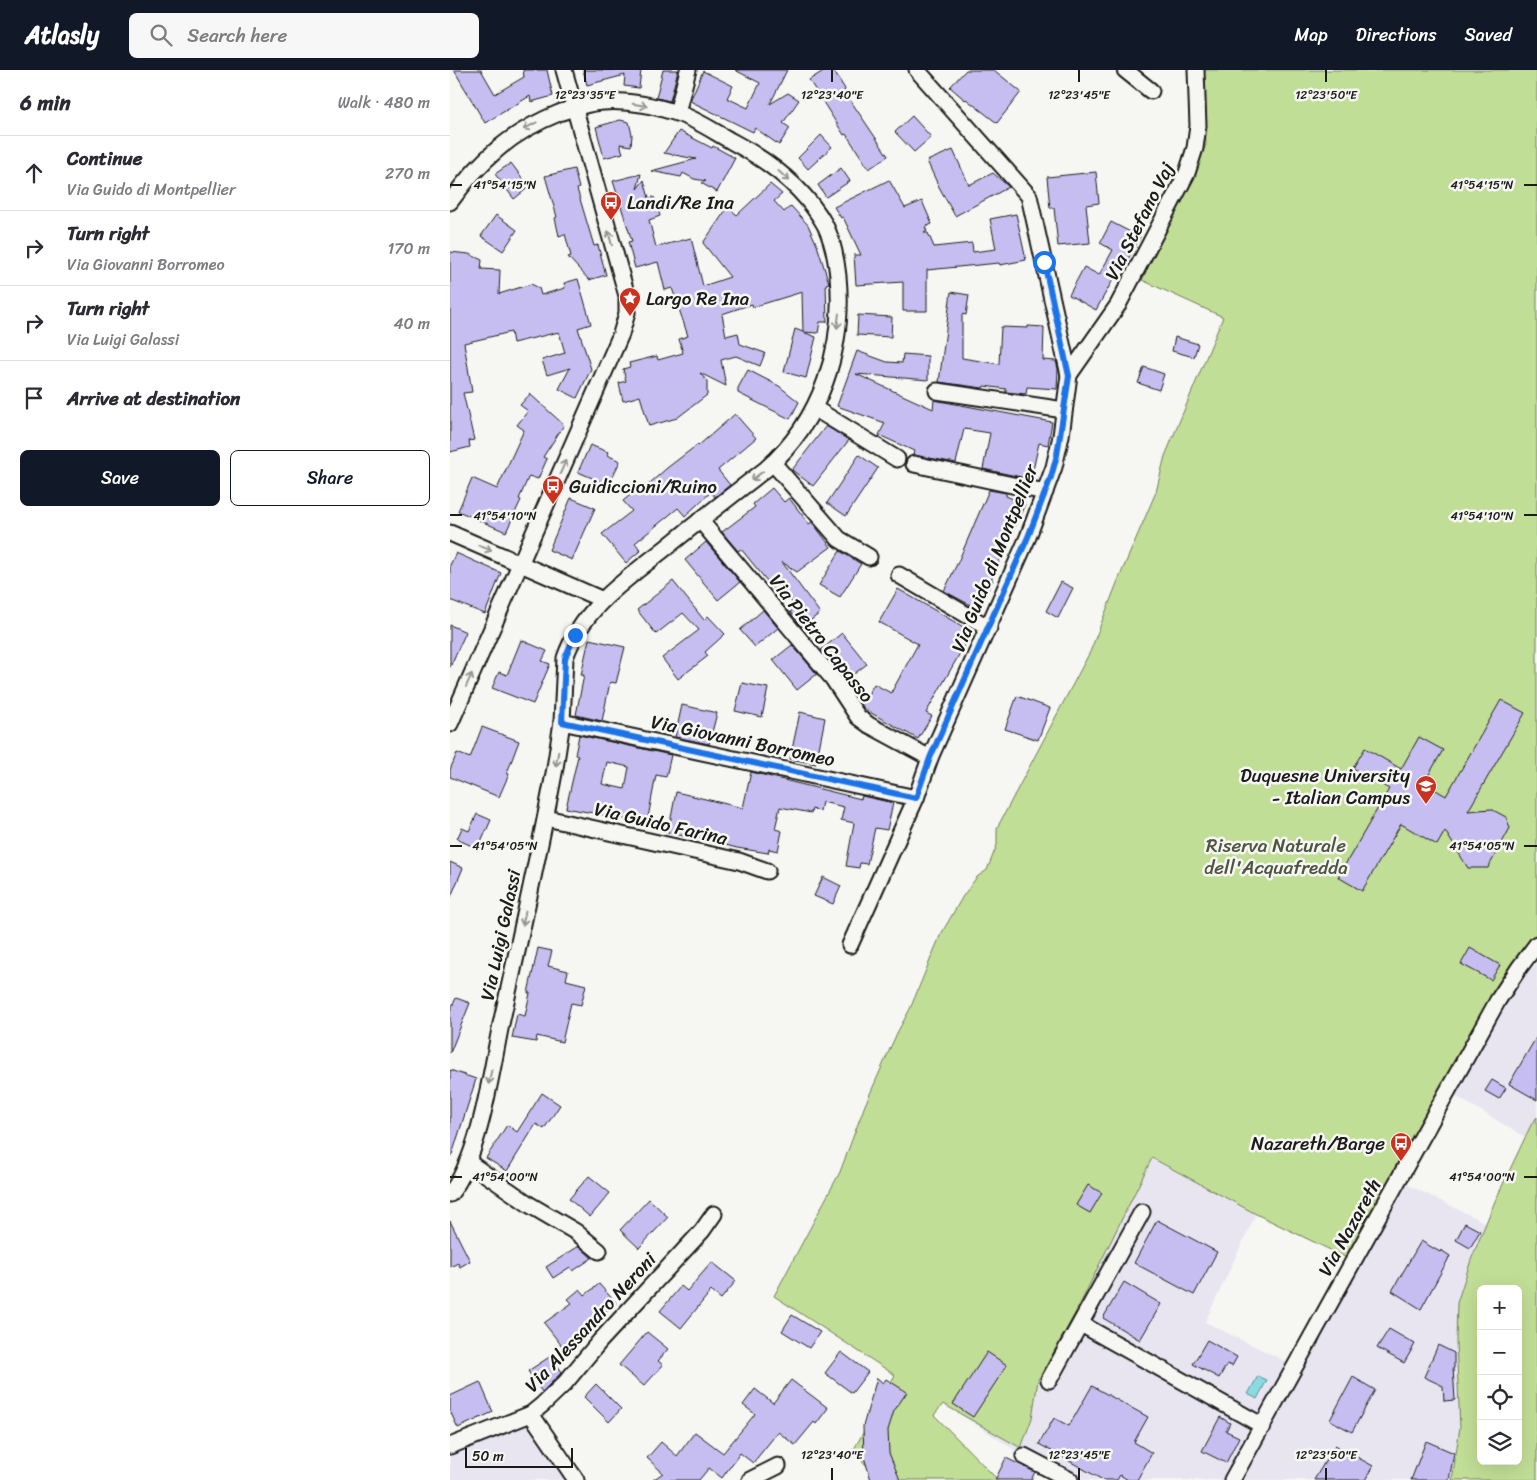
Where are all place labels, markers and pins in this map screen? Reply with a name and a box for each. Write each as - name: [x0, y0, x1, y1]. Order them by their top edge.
- place label: Landi/Re Ina: [627, 186, 734, 219]
- bus stop icon: Landi/Re Ina: [599, 190, 623, 221]
- place label: Largo Re Ina: [646, 282, 750, 315]
- place icon: Largo Re Ina: [618, 286, 642, 317]
- place label: Guidiccioni/Ruino: [569, 470, 717, 503]
- bus stop icon: Guidiccioni/Ruino: [541, 474, 565, 505]
- place label: Duquesne University - Italian Campus: [1240, 759, 1410, 814]
- school or university icon: Duquesne University - Italian Campus: [1414, 774, 1438, 805]
- place label: Nazareth/Barge: [1251, 1127, 1385, 1160]
- bus stop icon: Nazareth/Barge: [1389, 1131, 1413, 1162]

